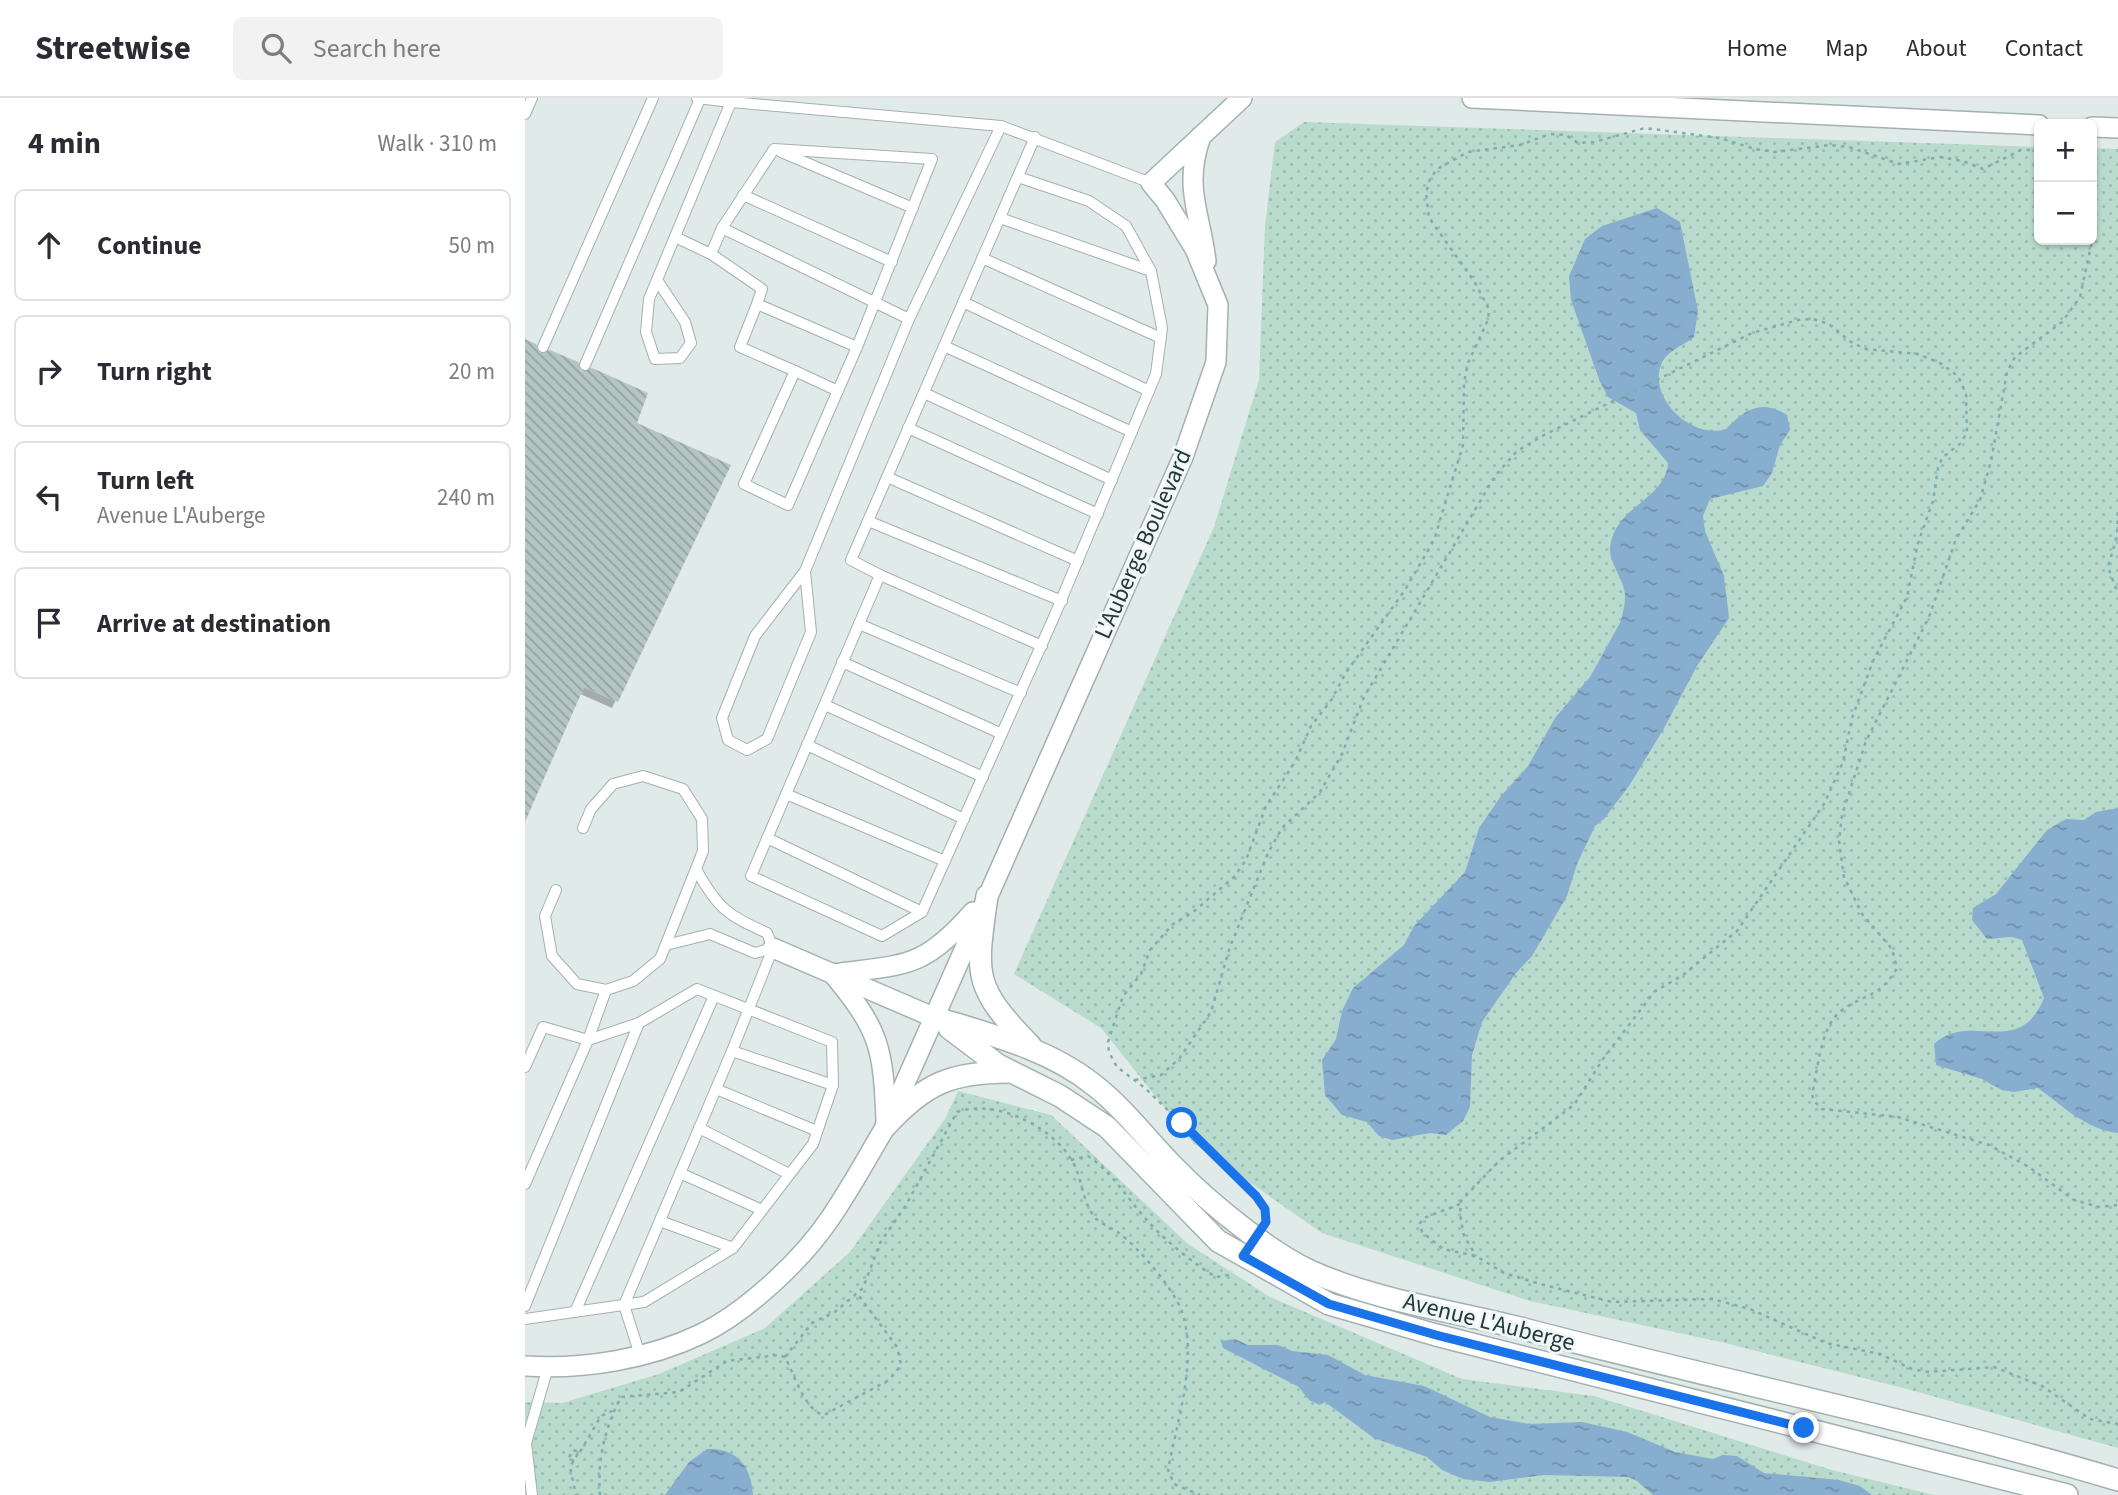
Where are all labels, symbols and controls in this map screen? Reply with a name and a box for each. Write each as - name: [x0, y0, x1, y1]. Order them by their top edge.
- search box: [233, 17, 723, 80]
- text: Streetwise: [35, 25, 191, 72]
- icon: search: [257, 29, 295, 67]
- text: Search here: [313, 30, 441, 67]
- text: Home: [1727, 31, 1787, 66]
- text: Map: [1825, 31, 1868, 66]
- text: About: [1906, 31, 1967, 66]
- text: Contact: [2005, 31, 2083, 66]
- map controls: [2034, 119, 2097, 245]
- button: +: [2034, 119, 2097, 182]
- text: 4 min: [28, 122, 101, 165]
- text: Walk · 310 m: [378, 127, 497, 160]
- button: −: [2034, 182, 2097, 245]
- icon: ahead: [30, 226, 68, 264]
- text: Continue: [97, 227, 202, 264]
- text: 50 m: [448, 229, 495, 262]
- icon: right: [30, 352, 68, 390]
- text: Turn right: [97, 353, 212, 390]
- text: 20 m: [448, 355, 495, 388]
- street label: L'Auberge Boulevard: [1085, 444, 1201, 644]
- text: Turn left: [97, 462, 194, 499]
- icon: left: [30, 478, 68, 516]
- text: 240 m: [437, 481, 495, 514]
- text: Avenue L'Auberge: [97, 499, 266, 532]
- icon: arrive: [30, 604, 68, 642]
- text: Arrive at destination: [97, 605, 331, 642]
- route start: [1166, 1107, 1197, 1138]
- street label: Avenue L'Auberge: [1399, 1284, 1579, 1360]
- route end: [1788, 1412, 1819, 1443]

